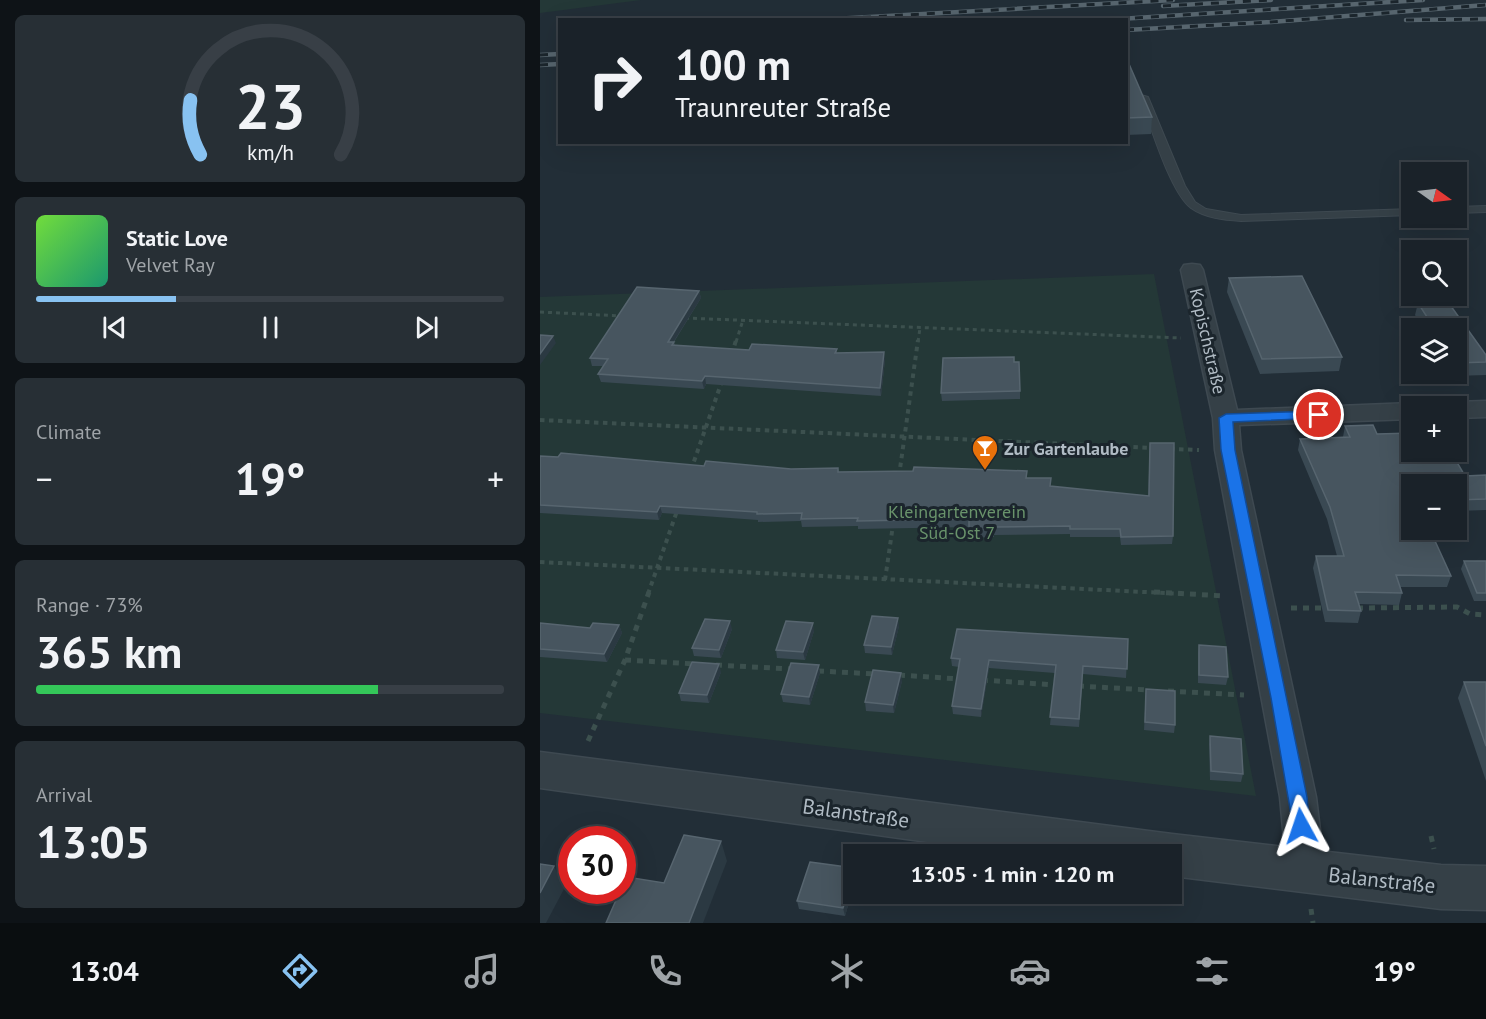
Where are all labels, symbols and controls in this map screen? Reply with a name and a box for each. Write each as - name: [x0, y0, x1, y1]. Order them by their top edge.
- text: 100 m: [675, 37, 791, 92]
- icon: right: [576, 42, 654, 120]
- text: 23: [235, 65, 305, 146]
- text: Traunreuter Straße: [675, 90, 891, 124]
- text: km/h: [246, 139, 293, 167]
- north arrow: [1401, 162, 1467, 228]
- map controls: [1401, 162, 1467, 540]
- text: Static Love: [126, 224, 228, 252]
- button: search: [1401, 240, 1467, 306]
- text: Velvet Ray: [126, 252, 215, 278]
- street label: Kopischstraße: [1185, 286, 1231, 396]
- icon: previous: [98, 311, 131, 344]
- icon: pause: [254, 311, 287, 344]
- icon: next: [410, 311, 443, 344]
- button: layers: [1401, 318, 1467, 384]
- pin: [1293, 389, 1344, 440]
- button: +: [1401, 396, 1467, 462]
- icon: arrive: [1302, 398, 1335, 431]
- text: Climate: [36, 419, 102, 445]
- bar icon: Zur Gartenlaube: [970, 433, 1000, 471]
- place label: Zur Gartenlaube: [1004, 437, 1128, 460]
- text: 19°: [235, 449, 305, 507]
- text: −: [36, 457, 53, 500]
- text: +: [487, 457, 504, 500]
- button: −: [1401, 474, 1467, 540]
- park label: Kleingartenverein Süd-Ost 7: [888, 500, 1026, 544]
- text: Range · 73%: [36, 592, 143, 618]
- text: 365 km: [36, 622, 182, 680]
- text: Arrival: [36, 782, 92, 808]
- street label: Balanstraße: [801, 792, 911, 834]
- position arrow: [1269, 794, 1333, 858]
- text: 13:05: [36, 812, 150, 870]
- speed limit sign: 30: [558, 826, 636, 904]
- text: 13:05 · 1 min · 120 m: [911, 860, 1114, 888]
- street label: Balanstraße: [1327, 861, 1437, 899]
- icon: directions: [279, 950, 321, 992]
- icon: music: [461, 950, 503, 992]
- icon: phone: [644, 950, 686, 992]
- icon: climate: [826, 950, 868, 992]
- icon: car: [1009, 950, 1051, 992]
- icon: filters: [1191, 950, 1233, 992]
- text: 13:04: [70, 954, 139, 988]
- text: 19°: [1373, 954, 1416, 988]

